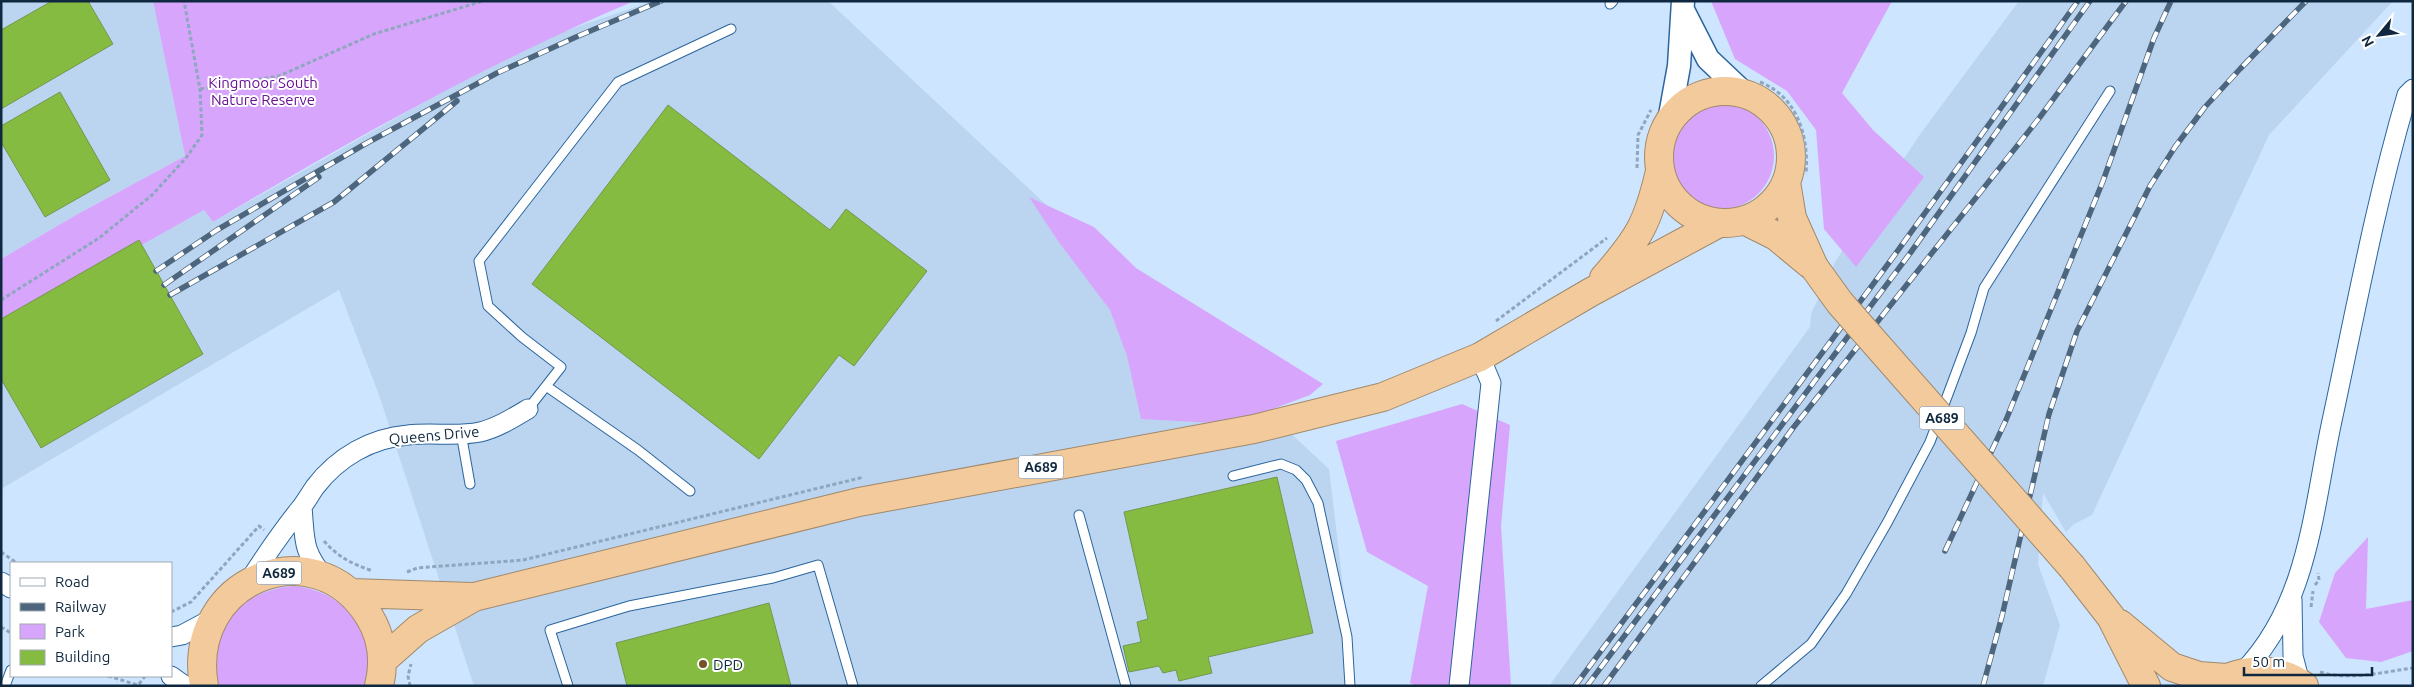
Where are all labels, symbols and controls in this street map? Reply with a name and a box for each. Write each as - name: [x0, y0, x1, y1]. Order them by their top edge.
- north arrow: [2354, 10, 2404, 60]
- text: N: [2358, 33, 2377, 50]
- park label: Kingmoor South Nature Reserve: [208, 74, 318, 108]
- road number: A689: [1920, 406, 1964, 429]
- street label: Queens Drive: [388, 423, 480, 447]
- road number: A689: [1018, 456, 1064, 478]
- legend: [10, 562, 172, 677]
- road number: A689: [256, 562, 302, 584]
- text: Road: [55, 573, 90, 590]
- text: Railway: [55, 598, 106, 615]
- text: Park: [55, 623, 85, 640]
- scale bar: [2244, 644, 2372, 676]
- text: Building: [55, 648, 110, 665]
- text: 50 m: [2252, 653, 2285, 670]
- place label: DPD: [713, 656, 743, 673]
- marker: DPD: [697, 658, 709, 670]

